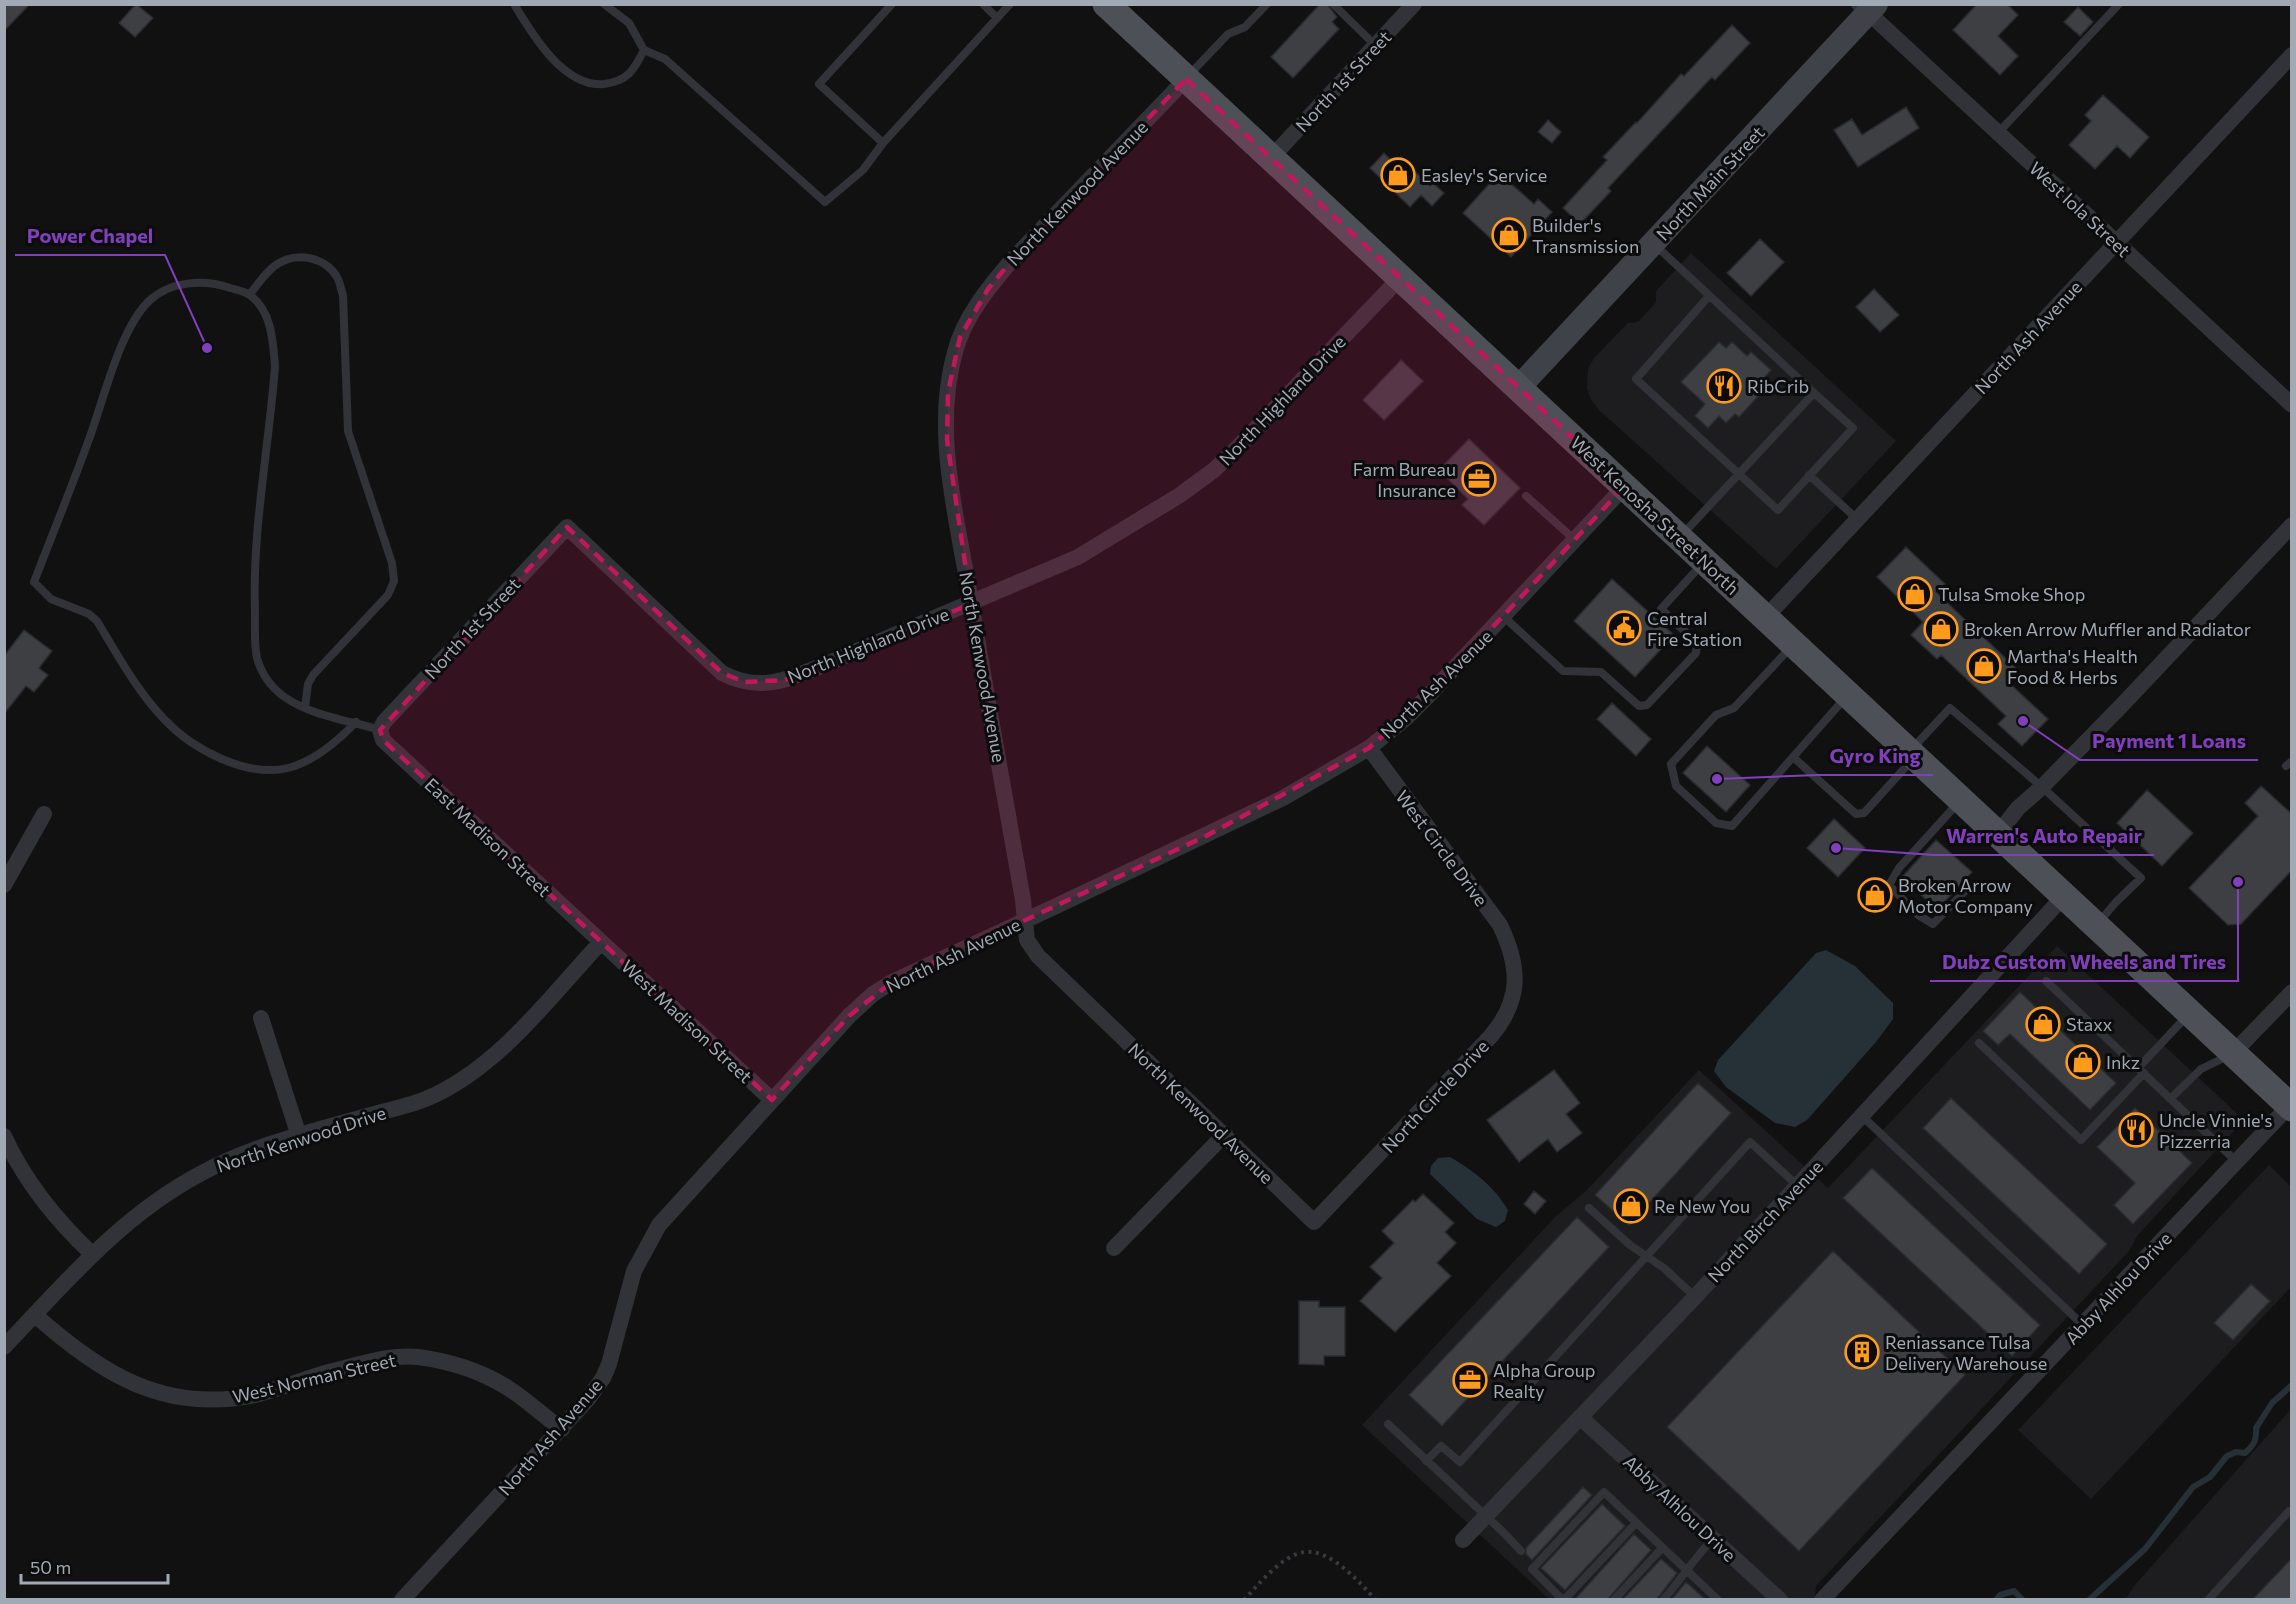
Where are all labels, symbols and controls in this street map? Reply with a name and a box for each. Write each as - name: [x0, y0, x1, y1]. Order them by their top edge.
- street label: North 1st Street: [1291, 26, 1395, 136]
- street label: North Kenwood Avenue: [1002, 116, 1152, 270]
- street label: North Main Street: [1651, 121, 1769, 245]
- shop icon: Easley's Service: [1380, 157, 1416, 193]
- street label: West Iola Street: [2025, 157, 2135, 261]
- place label: Easley's Service: [1421, 164, 1547, 186]
- place label: Builder's Transmission: [1532, 214, 1639, 257]
- callout: Power Chapel: [15, 217, 165, 255]
- shop icon: Builder's Transmission: [1491, 217, 1527, 253]
- text: Power Chapel: [27, 223, 153, 247]
- street label: North Ash Avenue: [1970, 276, 2086, 398]
- street label: North Highland Drive: [1214, 330, 1350, 470]
- restaurant icon: RibCrib: [1706, 368, 1742, 404]
- place label: RibCrib: [1747, 375, 1809, 397]
- street label: West Kenosha Street North: [1566, 431, 1744, 599]
- place label: Farm Bureau Insurance: [1353, 458, 1456, 501]
- office icon: Farm Bureau Insurance: [1461, 461, 1497, 497]
- street label: North Kenwood Avenue: [955, 570, 1011, 764]
- street label: North 1st Street: [420, 573, 524, 683]
- shop icon: Tulsa Smoke Shop: [1897, 576, 1933, 612]
- place label: Tulsa Smoke Shop: [1938, 583, 2085, 605]
- street label: North Highland Drive: [784, 602, 952, 688]
- place label: Central Fire Station: [1647, 607, 1742, 650]
- public building icon: Central Fire Station: [1606, 610, 1642, 646]
- shop icon: Broken Arrow Muffler and Radiator: [1923, 611, 1959, 647]
- place label: Broken Arrow Muffler and Radiator: [1964, 618, 2251, 640]
- street label: North Ash Avenue: [1375, 625, 1497, 743]
- place label: Martha's Health Food & Herbs: [2007, 645, 2138, 688]
- shop icon: Martha's Health Food & Herbs: [1966, 648, 2002, 684]
- callout: Payment 1 Loans: [2080, 722, 2258, 760]
- text: Payment 1 Loans: [2092, 728, 2246, 752]
- callout: Gyro King: [1818, 737, 1933, 775]
- text: Gyro King: [1830, 743, 1920, 767]
- street label: East Madison Street: [420, 773, 556, 901]
- street label: West Circle Drive: [1391, 786, 1493, 910]
- callout: Warren's Auto Repair: [1934, 817, 2154, 855]
- text: Warren's Auto Repair: [1946, 823, 2142, 847]
- place label: Broken Arrow Motor Company: [1898, 874, 2033, 917]
- shop icon: Broken Arrow Motor Company: [1857, 877, 1893, 913]
- street label: North Ash Avenue: [882, 913, 1024, 997]
- callout: Dubz Custom Wheels and Tires: [1930, 943, 2238, 981]
- text: Dubz Custom Wheels and Tires: [1942, 949, 2226, 973]
- street label: West Madison Street: [617, 955, 757, 1087]
- shop icon: Staxx: [2025, 1006, 2061, 1042]
- place label: Staxx: [2066, 1013, 2113, 1035]
- street label: North Circle Drive: [1377, 1035, 1493, 1157]
- street label: North Kenwood Avenue: [1124, 1038, 1278, 1188]
- shop icon: Inkz: [2065, 1044, 2101, 1080]
- place label: Inkz: [2106, 1051, 2140, 1073]
- street label: North Kenwood Drive: [214, 1101, 388, 1177]
- place label: Uncle Vinnie's Pizzerria: [2159, 1109, 2272, 1152]
- restaurant icon: Uncle Vinnie's Pizzerria: [2118, 1112, 2154, 1148]
- street label: North Birch Avenue: [1703, 1156, 1827, 1286]
- shop icon: Re New You: [1613, 1188, 1649, 1224]
- place label: Re New You: [1654, 1195, 1750, 1217]
- street label: Abby Alhlou Drive: [2060, 1227, 2176, 1349]
- place label: Reniassance Tulsa Delivery Warehouse: [1885, 1331, 2047, 1374]
- building icon: Reniassance Tulsa Delivery Warehouse: [1844, 1334, 1880, 1370]
- street label: West Norman Street: [230, 1349, 398, 1407]
- place label: Alpha Group Realty: [1493, 1359, 1595, 1402]
- office icon: Alpha Group Realty: [1452, 1362, 1488, 1398]
- street label: North Ash Avenue: [493, 1374, 607, 1500]
- street label: Abby Alhlou Drive: [1619, 1450, 1741, 1566]
- scale bar: [21, 1547, 168, 1585]
- text: 50 m: [30, 1556, 71, 1578]

